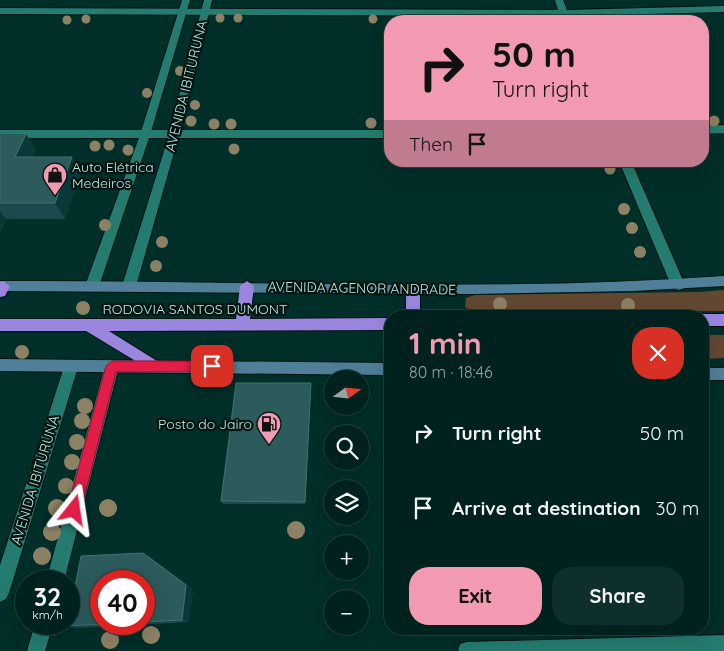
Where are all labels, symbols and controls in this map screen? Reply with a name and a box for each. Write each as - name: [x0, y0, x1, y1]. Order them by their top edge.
- street label: AVENIDA IBITURUNA: [161, 18, 211, 154]
- text: 50 m: [492, 32, 576, 76]
- icon: right: [409, 35, 474, 100]
- text: Turn right: [492, 75, 589, 103]
- icon: arrive: [463, 130, 491, 158]
- text: Then: [409, 132, 453, 156]
- place label: Auto Elétrica Medeiros: [72, 158, 154, 192]
- shop icon: Auto Elétrica Medeiros: [42, 162, 68, 196]
- street label: AVENIDA AGENOR ANDRADE: [268, 277, 456, 299]
- street label: RODOVIA SANTOS DUMONT: [103, 300, 288, 318]
- text: 1 min: [409, 324, 482, 362]
- button: close: [632, 327, 684, 379]
- pin: [191, 345, 233, 387]
- icon: arrive: [198, 352, 226, 380]
- text: 80 m · 18:46: [409, 362, 493, 382]
- north arrow: [324, 370, 369, 415]
- map controls: [324, 370, 369, 635]
- fuel station icon: Posto do Jairo: [256, 411, 282, 445]
- street label: AVENIDA IBITURUNA: [7, 413, 63, 547]
- place label: Posto do Jairo: [158, 415, 252, 433]
- icon: right: [409, 419, 437, 447]
- text: Turn right: [452, 421, 541, 445]
- text: 50 m: [640, 421, 684, 445]
- button: search: [324, 425, 369, 470]
- button: layers: [324, 480, 369, 525]
- position arrow: [47, 483, 99, 535]
- icon: arrive: [409, 494, 437, 522]
- text: Arrive at destination: [452, 496, 641, 520]
- text: 30 m: [656, 496, 699, 520]
- button: +: [324, 535, 369, 580]
- button: Exit: [409, 567, 542, 625]
- button: Share: [552, 567, 684, 625]
- speed limit sign: 40: [90, 570, 155, 635]
- text: 32: [34, 581, 61, 612]
- button: −: [324, 590, 369, 635]
- text: km/h: [32, 607, 63, 622]

